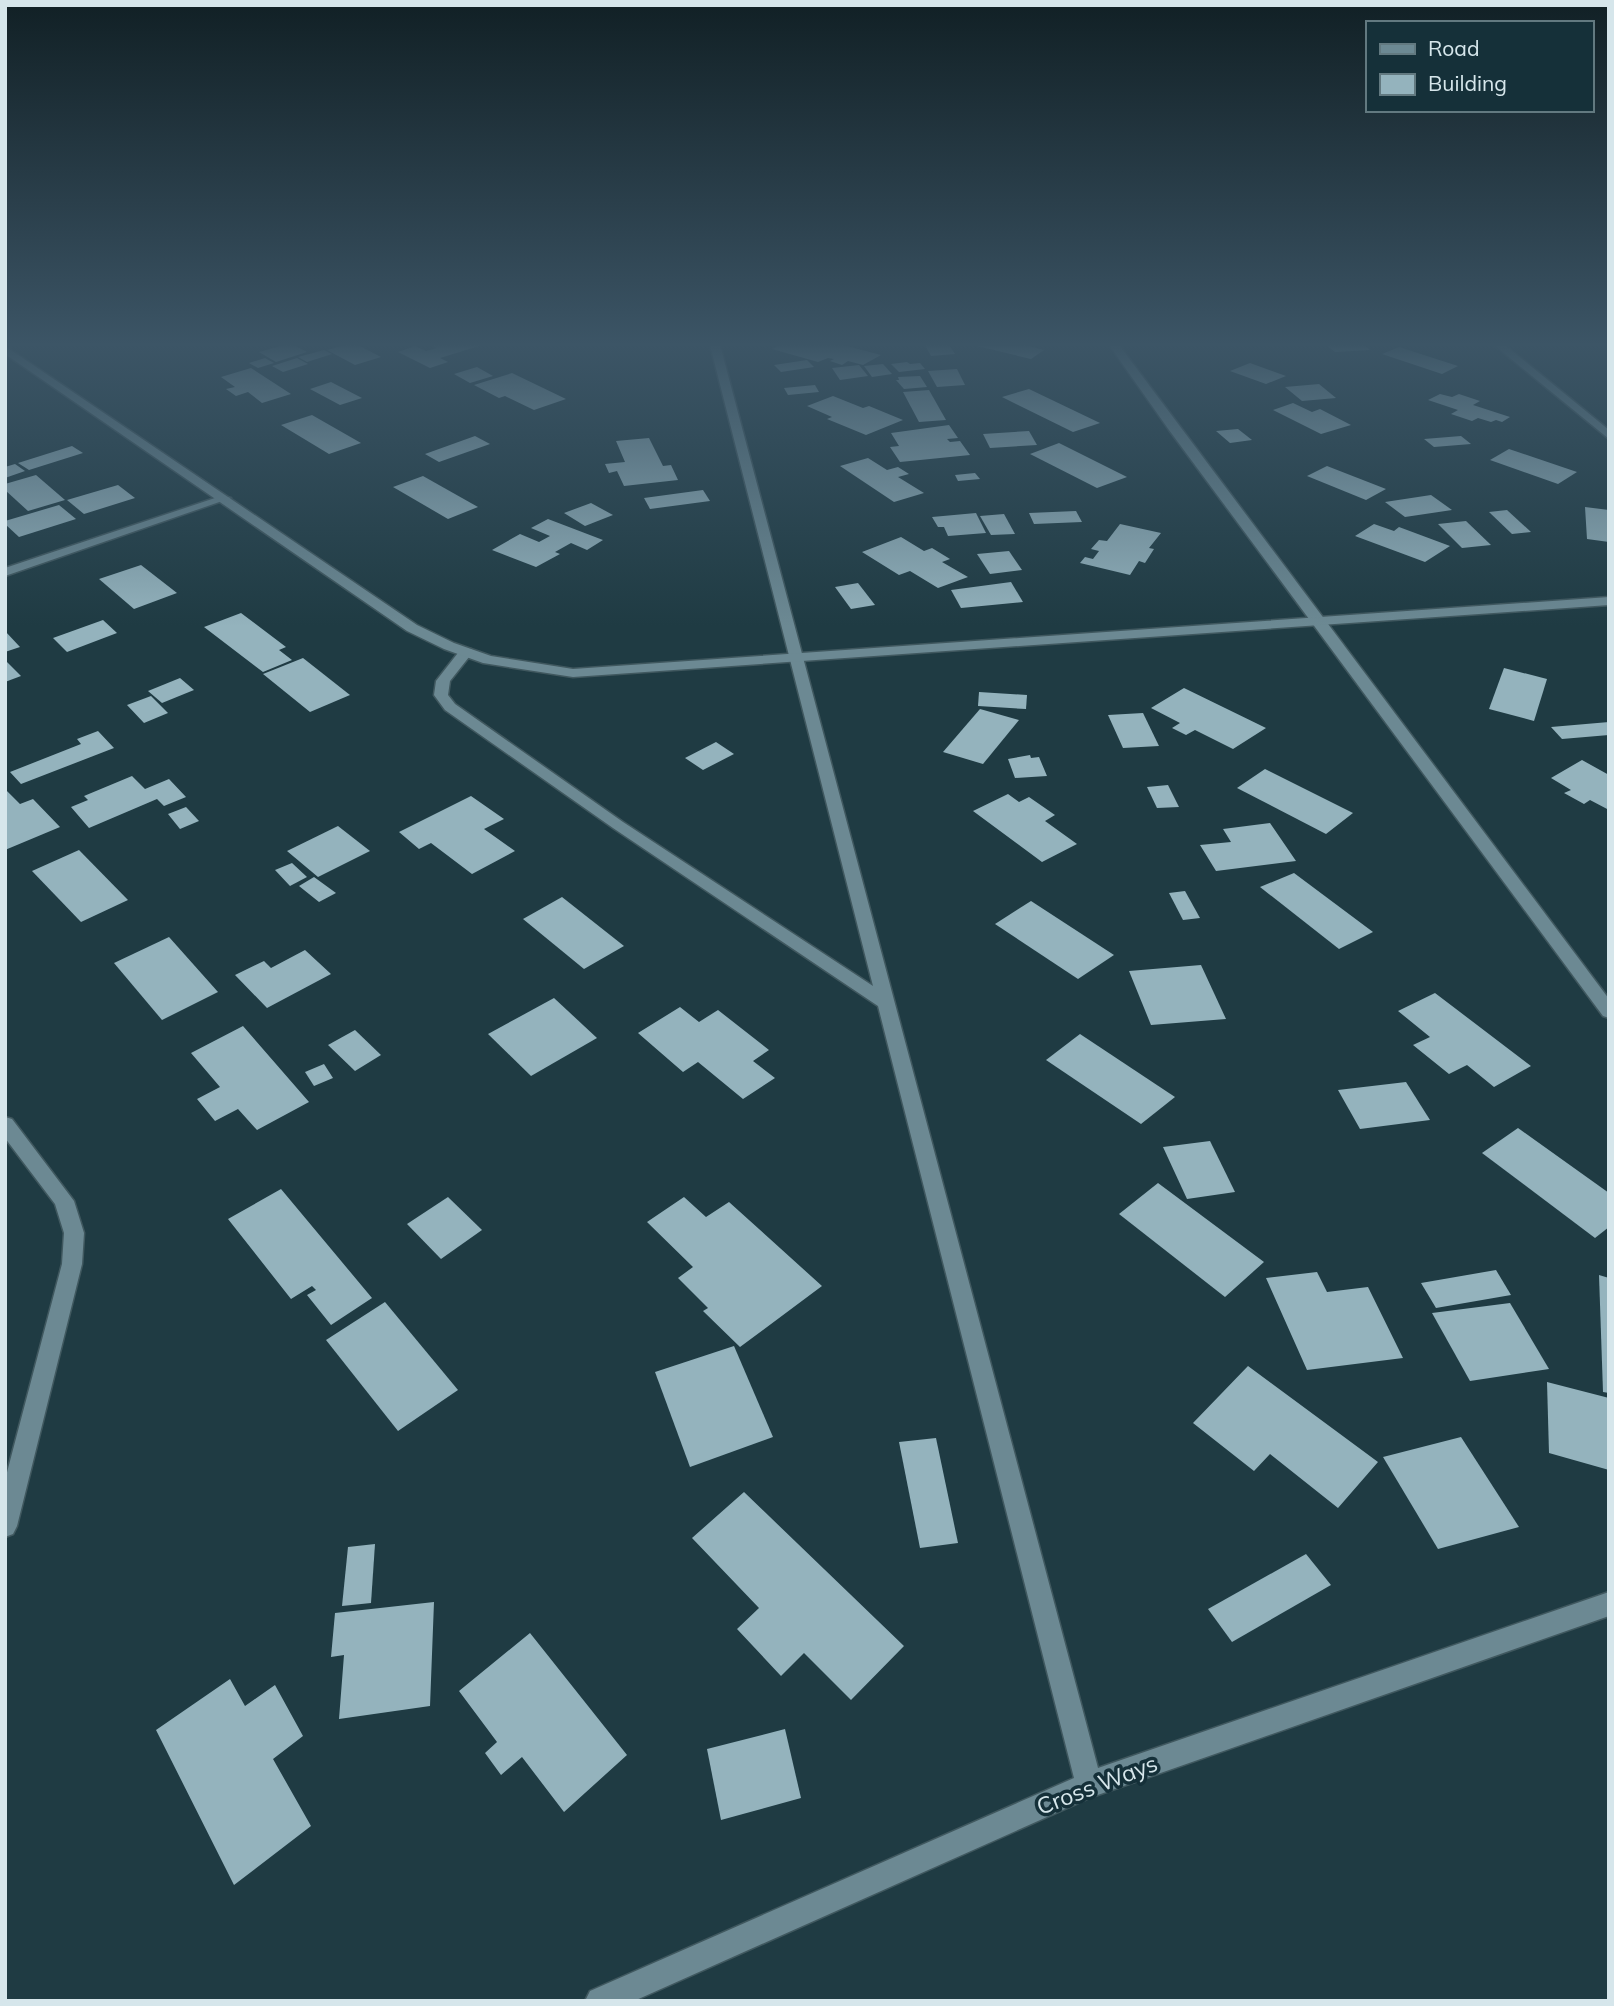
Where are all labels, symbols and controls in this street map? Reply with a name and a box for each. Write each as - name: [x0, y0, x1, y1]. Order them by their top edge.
- legend: [1366, 21, 1593, 112]
- text: Road: [1428, 35, 1479, 61]
- text: Building: [1428, 70, 1507, 96]
- street label: Cross Ways: [1032, 1748, 1161, 1821]

